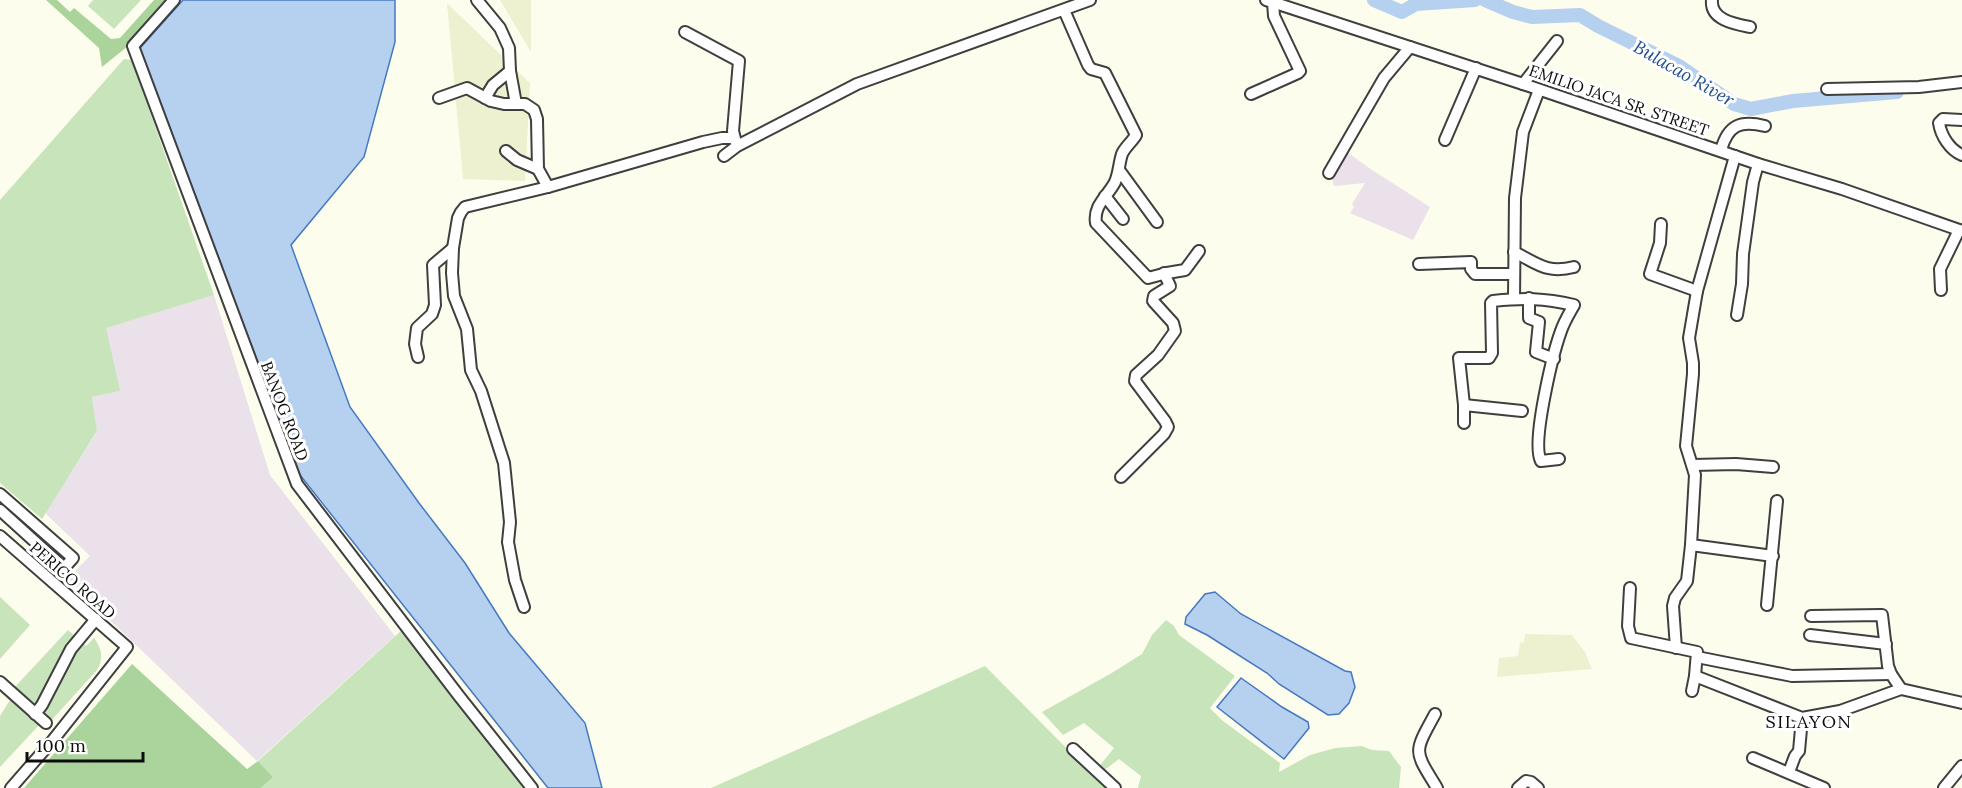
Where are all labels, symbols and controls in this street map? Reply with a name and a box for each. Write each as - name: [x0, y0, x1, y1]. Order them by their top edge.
- water label: Bulacao River: [1629, 35, 1739, 112]
- street label: EMILIO JACA SR. STREET: [1526, 60, 1712, 140]
- street label: BANOG ROAD: [257, 358, 313, 464]
- street label: PERICO ROAD: [26, 537, 120, 623]
- district label: SILAYON: [1766, 710, 1853, 733]
- scale bar: [27, 725, 142, 763]
- text: 100 m: [36, 734, 86, 757]

